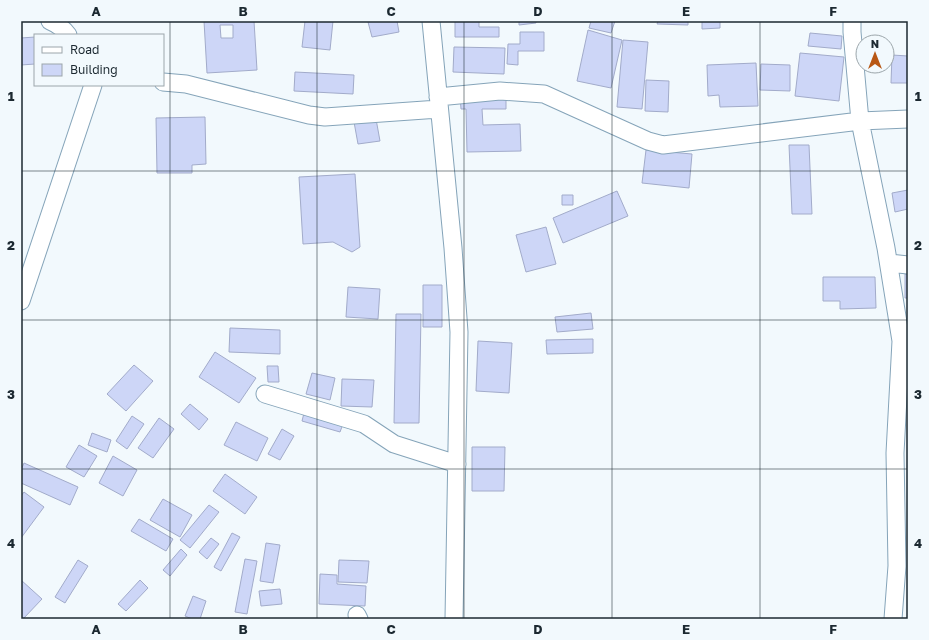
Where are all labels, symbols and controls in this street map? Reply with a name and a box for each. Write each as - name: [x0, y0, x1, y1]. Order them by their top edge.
- text: A: [91, 3, 101, 19]
- text: B: [238, 3, 248, 19]
- text: C: [386, 3, 396, 19]
- text: D: [533, 3, 543, 19]
- text: E: [682, 3, 690, 19]
- text: F: [829, 3, 837, 19]
- legend: [34, 34, 164, 86]
- north arrow: [855, 34, 895, 74]
- text: N: [871, 37, 879, 50]
- text: Road: [70, 42, 99, 57]
- text: Building: [70, 62, 118, 77]
- text: 1: [8, 88, 15, 104]
- text: 1: [915, 88, 922, 104]
- text: 2: [7, 237, 15, 253]
- text: 2: [914, 237, 922, 253]
- text: 3: [7, 386, 15, 402]
- text: 3: [914, 386, 922, 402]
- text: 4: [7, 535, 15, 551]
- text: 4: [914, 535, 922, 551]
- text: A: [91, 621, 101, 637]
- text: B: [238, 621, 248, 637]
- text: C: [386, 621, 396, 637]
- text: D: [533, 621, 543, 637]
- text: E: [682, 621, 690, 637]
- text: F: [829, 621, 837, 637]

